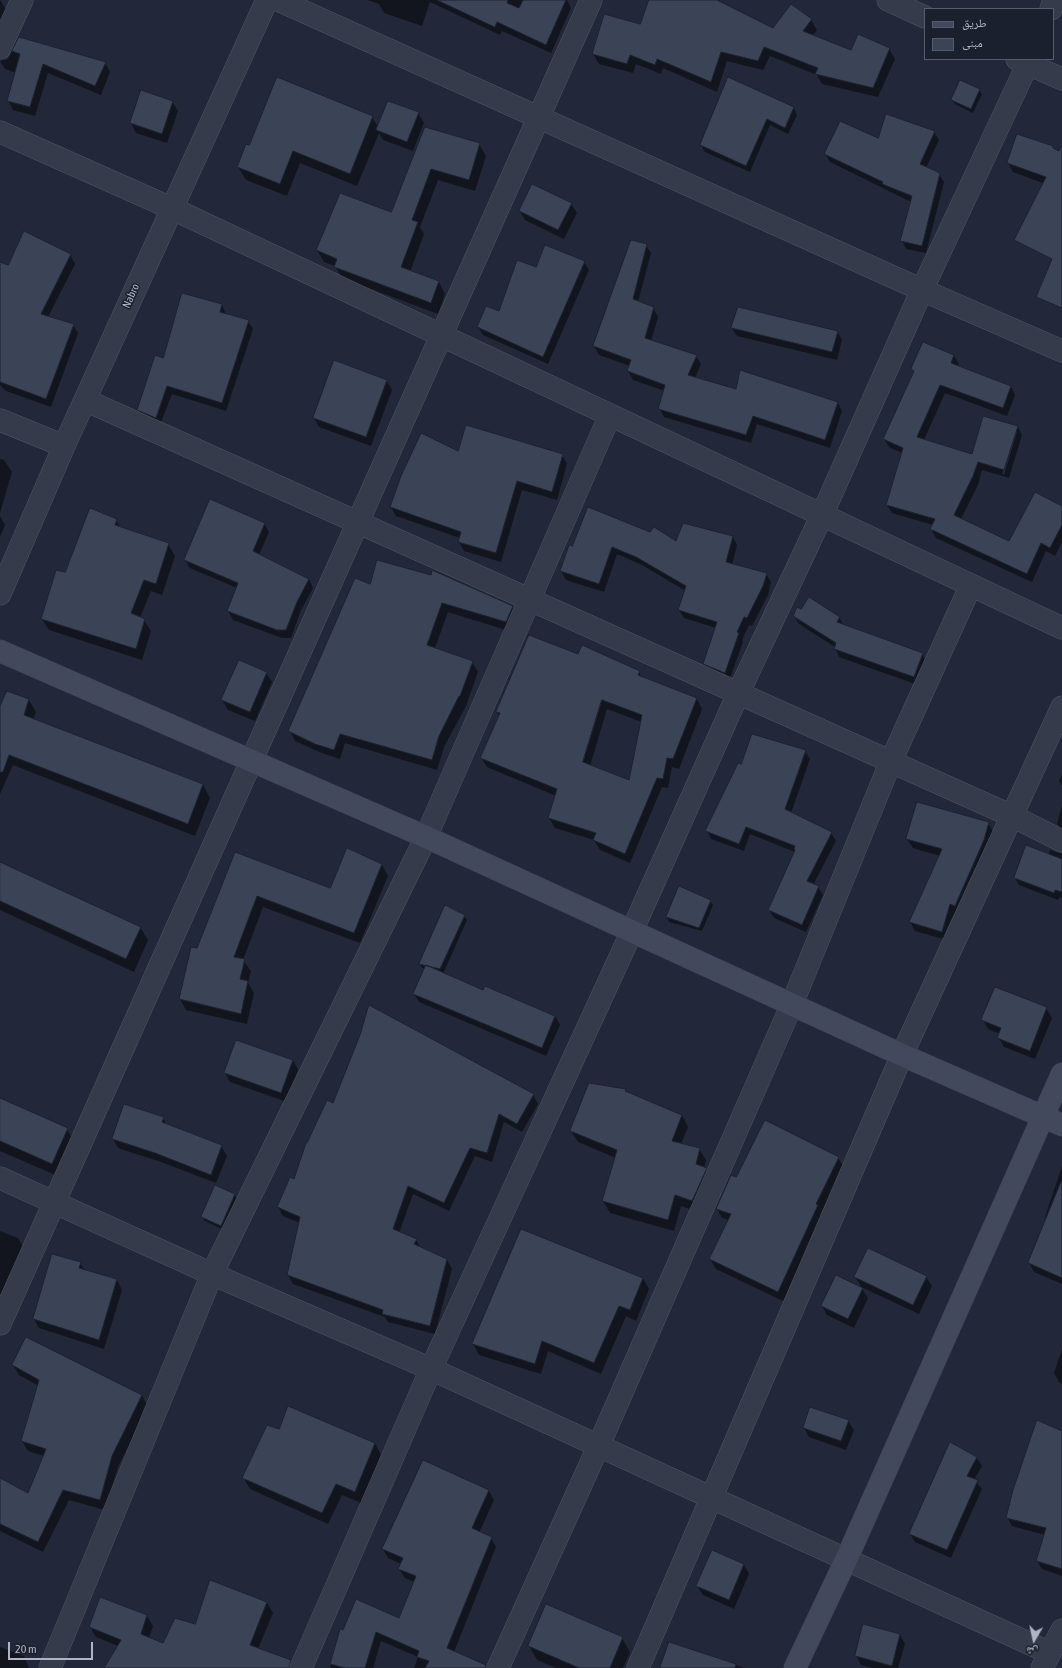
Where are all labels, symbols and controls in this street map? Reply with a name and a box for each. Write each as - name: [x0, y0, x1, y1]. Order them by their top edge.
- legend: [924, 8, 1054, 60]
- text: طريق: [962, 16, 987, 30]
- text: مبنى: [962, 36, 983, 50]
- street label: Nabro: [120, 282, 142, 310]
- north arrow: [1014, 1620, 1054, 1660]
- scale bar: [10, 1634, 95, 1660]
- text: 20 m: [15, 1642, 37, 1656]
- text: ش: [1025, 1645, 1039, 1659]

